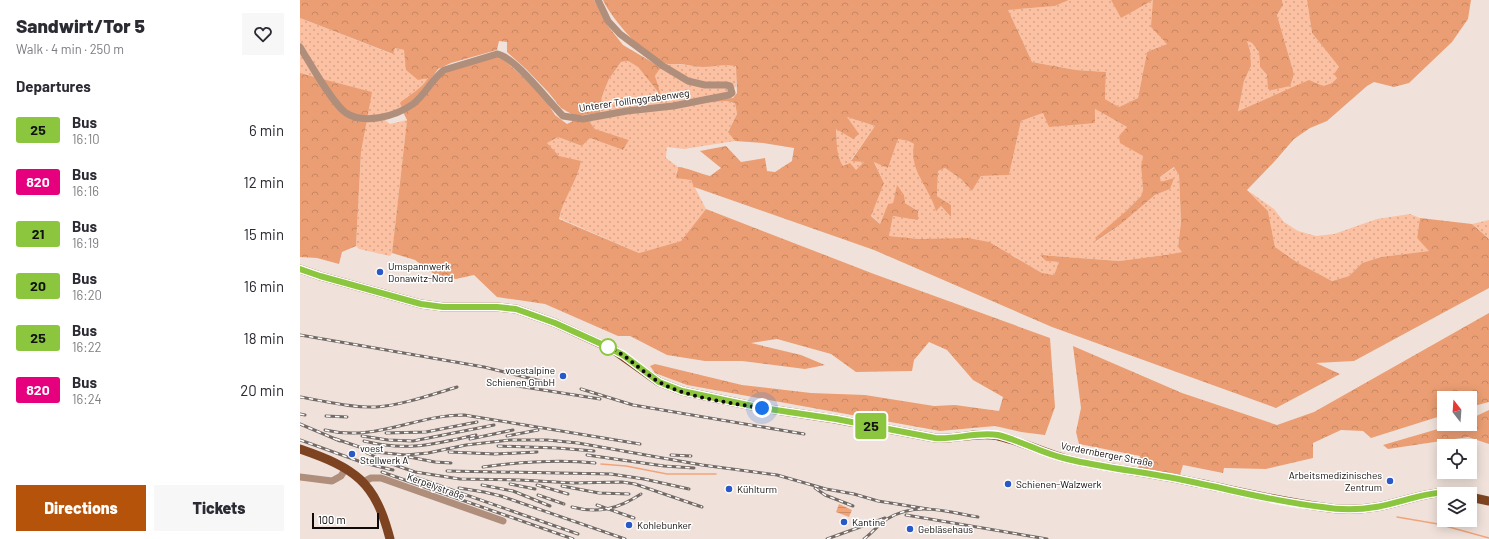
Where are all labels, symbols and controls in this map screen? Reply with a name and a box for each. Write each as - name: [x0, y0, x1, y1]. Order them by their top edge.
- button: heart: [242, 13, 284, 55]
- text: Sandwirt/Tor 5: [16, 14, 145, 37]
- text: Walk · 4 min · 250 m: [16, 41, 124, 57]
- text: Departures: [16, 77, 91, 95]
- street label: Unterer Tollinggrabenweg: [578, 86, 690, 114]
- text: Bus: [72, 113, 97, 131]
- text: 25: [30, 121, 46, 138]
- text: 6 min: [249, 121, 284, 139]
- text: 16:10: [72, 131, 100, 147]
- text: Bus: [72, 165, 97, 183]
- text: 820: [26, 173, 50, 190]
- text: 12 min: [243, 173, 284, 191]
- text: 16:16: [72, 183, 99, 199]
- text: Bus: [72, 217, 97, 235]
- text: 21: [32, 225, 44, 242]
- text: 15 min: [244, 225, 284, 243]
- text: 16:19: [72, 235, 99, 251]
- place label: Umspannwerk Donawitz-Nord: [388, 260, 453, 284]
- marker: Umspannwerk Donawitz-Nord: [375, 267, 385, 277]
- text: Bus: [72, 269, 97, 287]
- text: 20: [30, 277, 46, 294]
- text: 16 min: [244, 277, 284, 295]
- text: 16:20: [72, 287, 102, 303]
- text: Bus: [72, 321, 97, 339]
- text: 25: [30, 329, 46, 346]
- text: 18 min: [244, 329, 284, 347]
- unlabelled marker: [599, 338, 617, 356]
- text: 16:22: [72, 339, 102, 355]
- place label: voestalpine Schienen GmbH: [486, 364, 555, 388]
- marker: voestalpine Schienen GmbH: [558, 371, 568, 381]
- text: Bus: [72, 373, 97, 391]
- text: 820: [26, 381, 50, 398]
- text: 20 min: [240, 381, 284, 399]
- text: 16:24: [72, 391, 102, 407]
- north arrow: [1437, 391, 1477, 431]
- map controls: [1437, 391, 1477, 527]
- your location: [752, 398, 772, 418]
- line badge: 25: [853, 413, 889, 439]
- text: 25: [863, 417, 879, 434]
- street label: Vordernberger Straße: [1060, 439, 1154, 469]
- button: locate: [1437, 439, 1477, 479]
- place label: voest Stellwerk A: [360, 442, 408, 466]
- marker: voest Stellwerk A: [347, 449, 357, 459]
- place label: Arbeitsmedizinisches Zentrum: [1289, 469, 1382, 493]
- street label: Kerpelystraße: [406, 470, 466, 502]
- marker: Arbeitsmedizinisches Zentrum: [1385, 476, 1395, 486]
- place label: Schienen-Walzwerk: [1016, 478, 1101, 490]
- marker: Schienen-Walzwerk: [1003, 479, 1013, 489]
- place label: Kühlturm: [737, 483, 777, 495]
- marker: Kühlturm: [724, 484, 734, 494]
- button: Directions: [16, 485, 146, 531]
- button: Tickets: [154, 485, 284, 531]
- button: layers: [1437, 487, 1477, 527]
- scale bar: [312, 511, 379, 530]
- text: 100 m: [318, 513, 346, 526]
- place label: Kantine: [852, 516, 885, 528]
- marker: Kantine: [839, 517, 849, 527]
- place label: Kohlebunker: [637, 519, 692, 531]
- marker: Kohlebunker: [624, 520, 634, 530]
- place label: Gebläsehaus: [918, 523, 973, 535]
- marker: Gebläsehaus: [905, 524, 915, 534]

